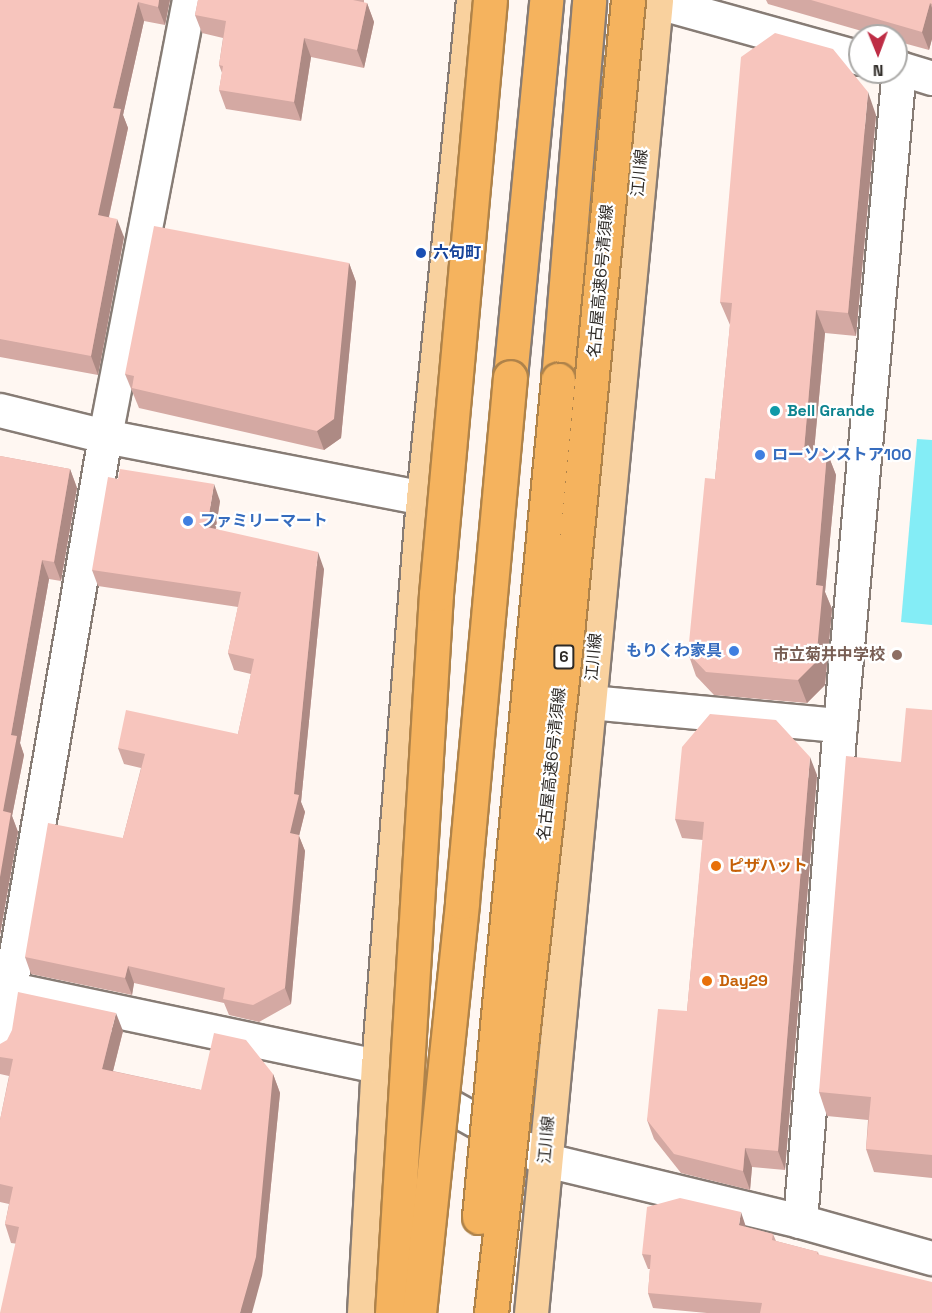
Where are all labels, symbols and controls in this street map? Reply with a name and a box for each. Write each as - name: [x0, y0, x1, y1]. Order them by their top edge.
- north arrow: [848, 24, 908, 84]
- text: N: [873, 60, 884, 81]
- street label: 江川線: [628, 148, 652, 198]
- street label: 名古屋高速6号清須線: [585, 204, 617, 358]
- place label: 六句町: [433, 243, 481, 263]
- marker: 六句町: [414, 246, 428, 260]
- place label: Bell Grande: [787, 401, 875, 421]
- marker: Bell Grande: [768, 404, 782, 418]
- place label: ローソンストア100: [772, 445, 912, 465]
- marker: ローソンストア100: [753, 448, 767, 462]
- place label: ファミリーマート: [200, 511, 328, 531]
- marker: ファミリーマート: [181, 514, 195, 528]
- street label: 江川線: [582, 632, 606, 682]
- place label: もりくわ家具: [626, 641, 722, 661]
- marker: もりくわ家具: [727, 644, 741, 658]
- road number: 6: [552, 645, 576, 669]
- place label: 市立菊井中学校: [773, 645, 885, 665]
- marker: 市立菊井中学校: [890, 648, 904, 662]
- street label: 名古屋高速6号清須線: [534, 687, 570, 841]
- place label: ピザハット: [728, 856, 808, 876]
- marker: ピザハット: [709, 859, 723, 873]
- place label: Day29: [719, 971, 768, 991]
- marker: Day29: [700, 974, 714, 988]
- street label: 江川線: [535, 1115, 559, 1165]

